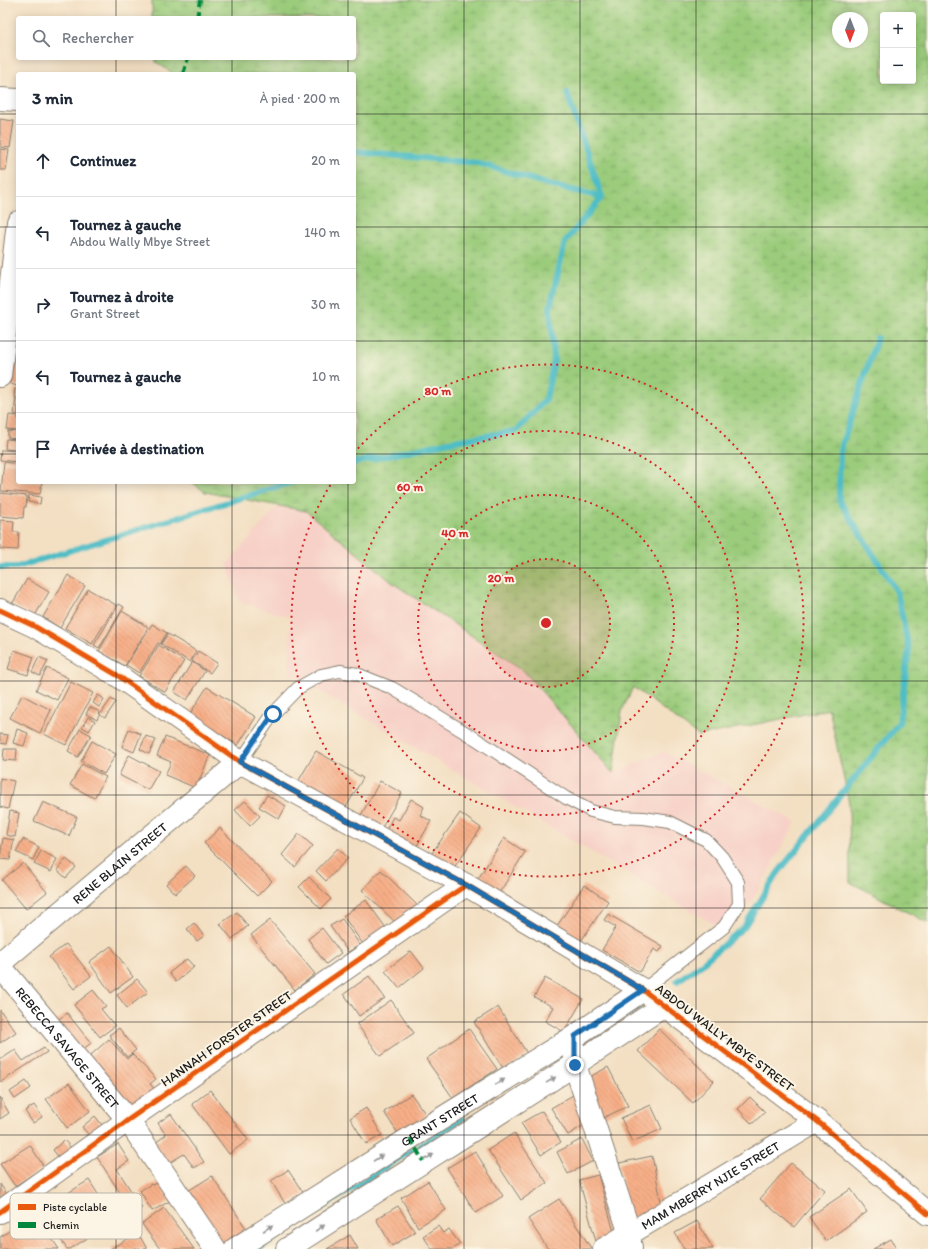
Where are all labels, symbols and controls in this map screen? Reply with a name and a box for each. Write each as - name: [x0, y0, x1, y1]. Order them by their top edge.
- north arrow: [832, 12, 868, 48]
- map controls: [880, 12, 916, 84]
- button: +: [880, 12, 916, 48]
- search box: [16, 16, 356, 60]
- icon: search: [30, 27, 52, 49]
- text: Rechercher: [62, 29, 134, 47]
- button: −: [880, 48, 916, 84]
- text: 3 min: [32, 88, 73, 108]
- text: À pied · 200 m: [260, 91, 340, 106]
- icon: ahead: [32, 150, 54, 172]
- text: Continuez: [70, 152, 136, 170]
- text: 20 m: [311, 153, 340, 168]
- text: Tournez à gauche: [70, 216, 181, 234]
- icon: left: [32, 222, 54, 244]
- text: 140 m: [304, 225, 340, 240]
- text: Abdou Wally Mbye Street: [70, 234, 210, 249]
- text: Tournez à droite: [70, 288, 174, 306]
- icon: right: [32, 294, 54, 316]
- text: 30 m: [311, 297, 340, 312]
- text: Grant Street: [70, 306, 140, 321]
- icon: left: [32, 366, 54, 388]
- text: Tournez à gauche: [70, 368, 181, 386]
- text: 10 m: [312, 369, 340, 384]
- text: 80 m: [425, 384, 452, 398]
- icon: arrive: [32, 438, 54, 460]
- text: Arrivée à destination: [70, 440, 204, 458]
- text: 60 m: [397, 480, 424, 494]
- text: 40 m: [441, 526, 470, 540]
- text: 20 m: [488, 571, 515, 585]
- centre of rings: [539, 616, 553, 630]
- route start: [264, 705, 282, 723]
- street label: RENE BLAIN STREET: [70, 819, 171, 907]
- street label: ABDOU WALLY MBYE STREET: [653, 981, 797, 1095]
- street label: REBECCA SAVAGE STREET: [13, 984, 123, 1112]
- street label: HANNAH FORSTER STREET: [158, 987, 295, 1089]
- route end: [566, 1056, 584, 1074]
- one-way arrow: [545, 1077, 557, 1084]
- one-way arrow: [494, 1079, 506, 1086]
- street label: GRANT STREET: [398, 1090, 482, 1150]
- street label: MAM MBERRY NJIE STREET: [639, 1138, 783, 1233]
- one-way arrow: [424, 1153, 434, 1161]
- one-way arrow: [373, 1154, 383, 1162]
- legend: [10, 1193, 142, 1239]
- text: Piste cyclable: [43, 1201, 107, 1214]
- text: Chemin: [43, 1219, 80, 1232]
- one-way arrow: [263, 1224, 273, 1232]
- one-way arrow: [315, 1224, 325, 1232]

